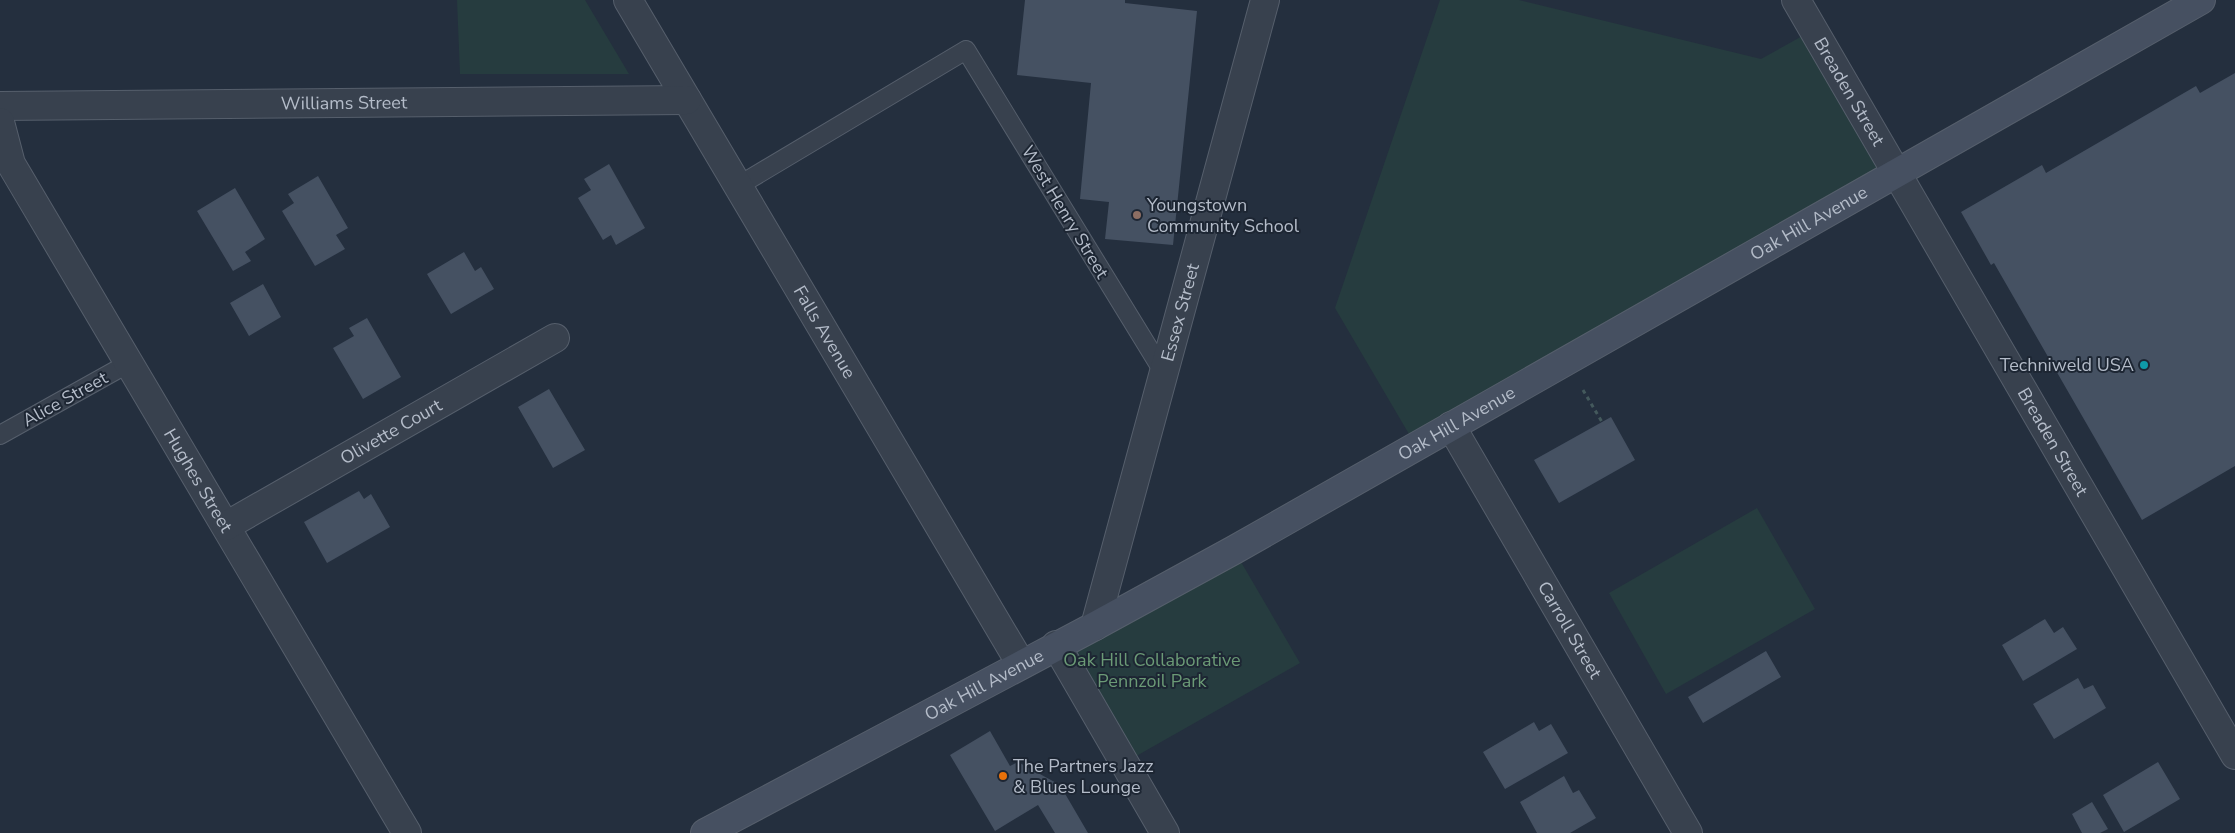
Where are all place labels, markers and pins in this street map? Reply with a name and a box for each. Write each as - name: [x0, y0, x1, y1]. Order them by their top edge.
- place label: Youngstown Community School: [1146, 193, 1300, 238]
- marker: Youngstown Community School: [1131, 209, 1143, 221]
- place label: Techniweld USA: [2000, 353, 2134, 377]
- marker: Techniweld USA: [2138, 359, 2150, 371]
- place label: The Partners Jazz & Blues Lounge: [1013, 754, 1153, 799]
- marker: The Partners Jazz & Blues Lounge: [997, 770, 1009, 782]

